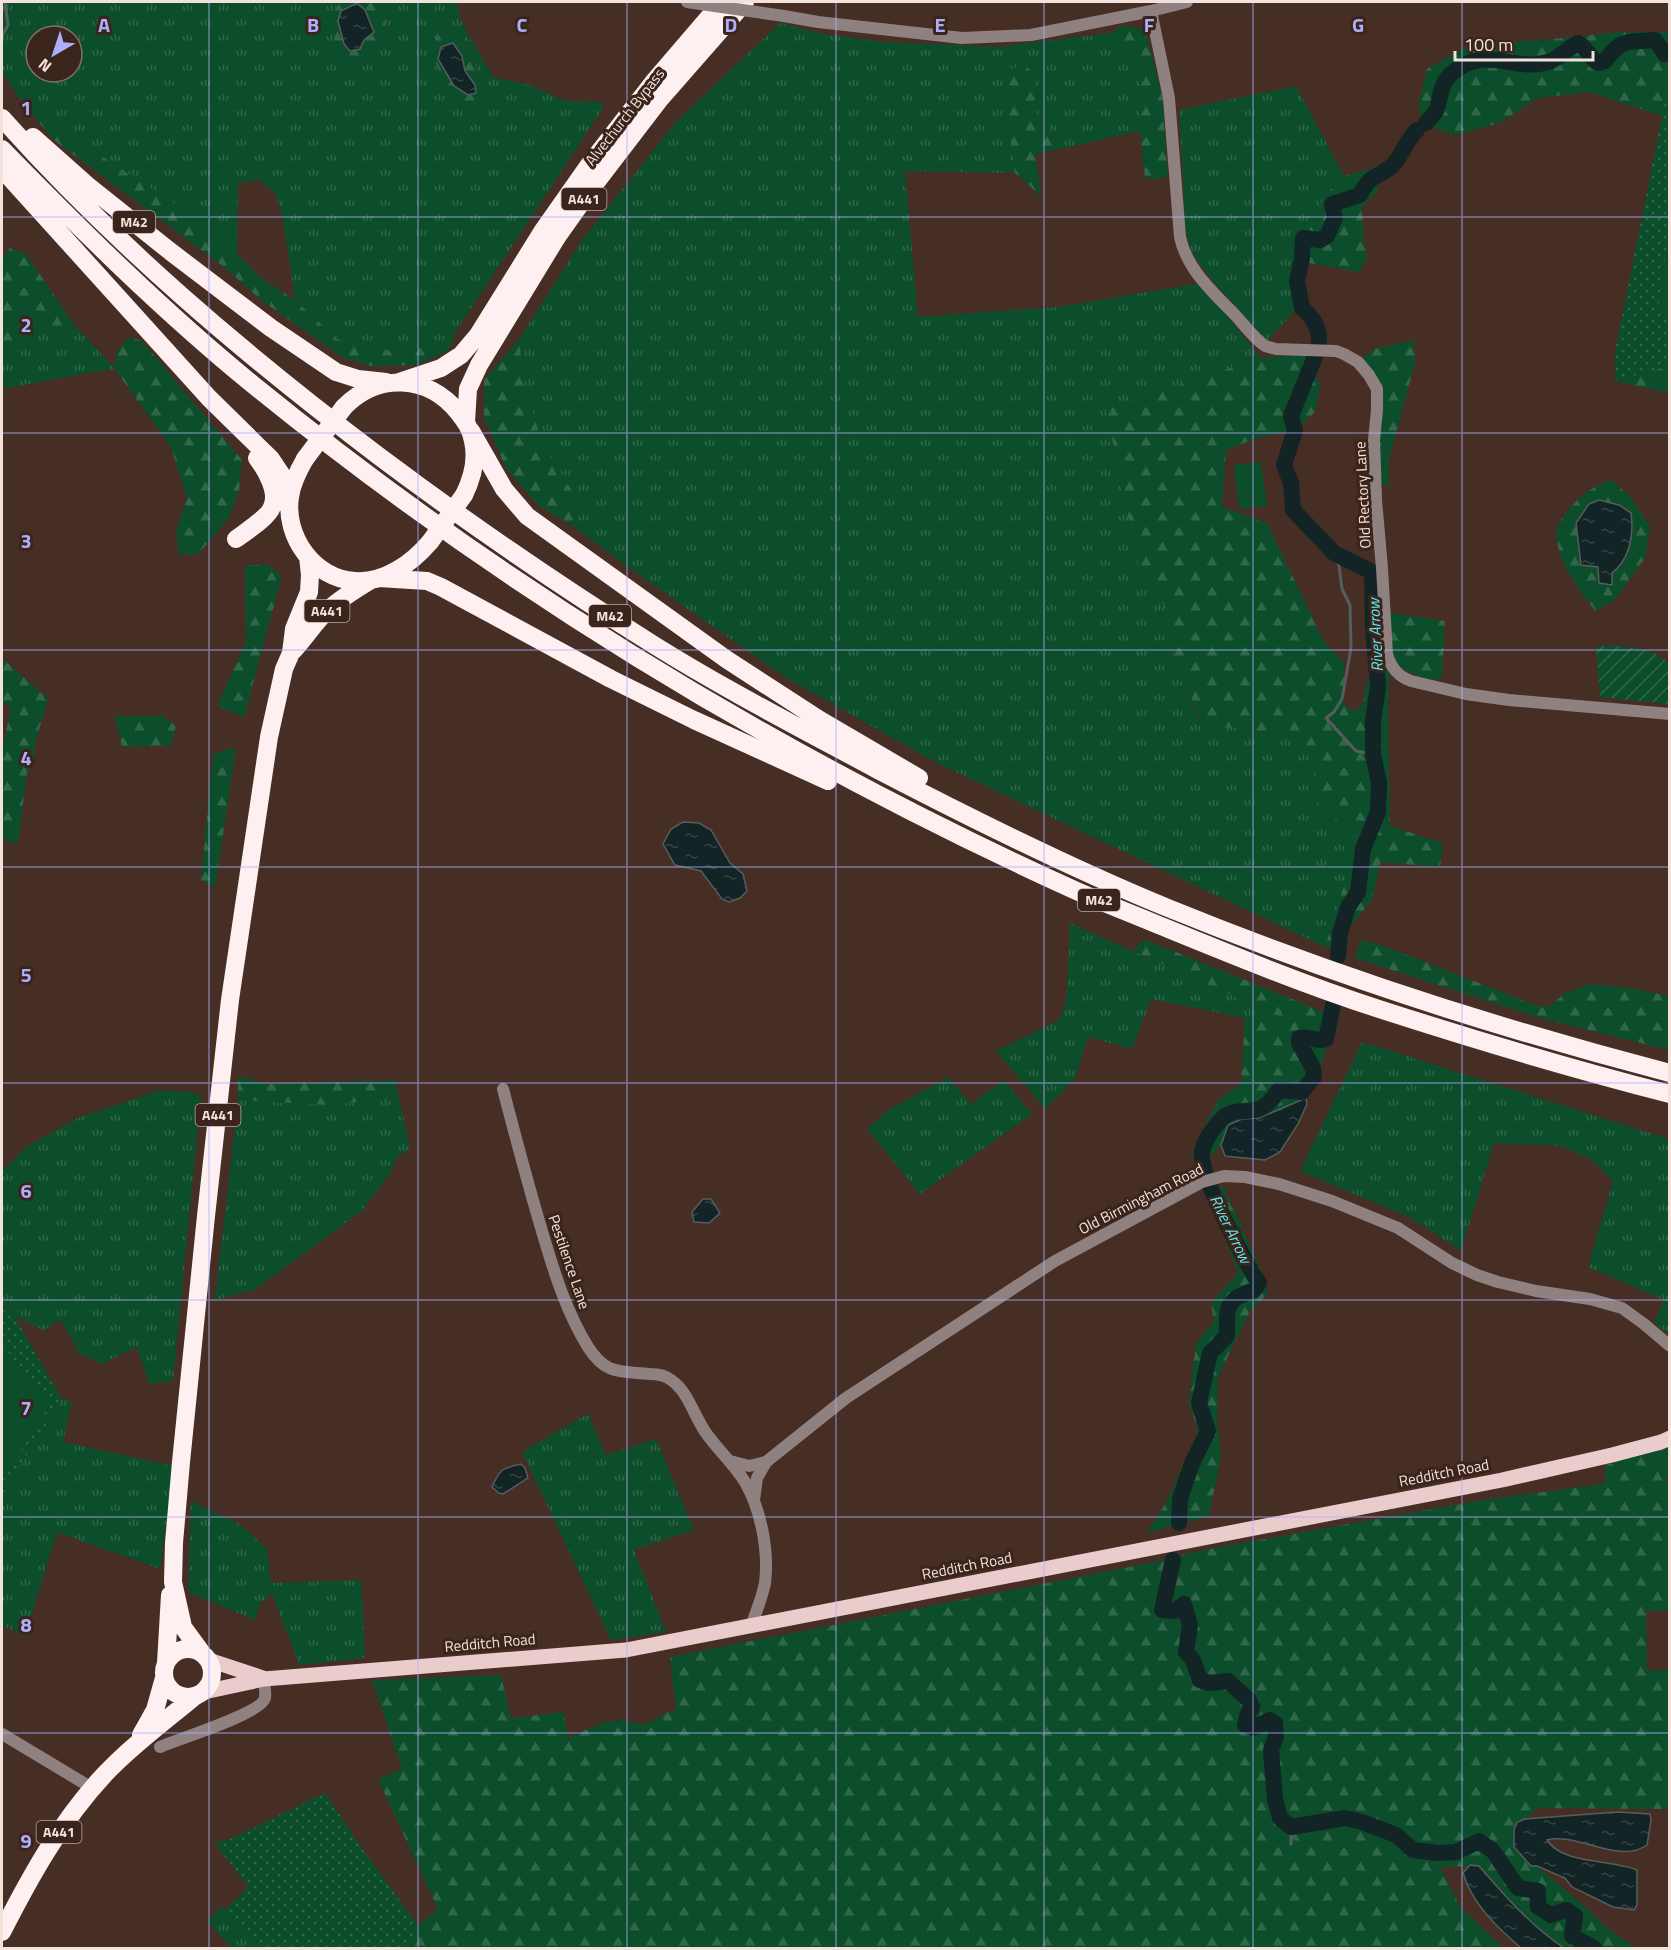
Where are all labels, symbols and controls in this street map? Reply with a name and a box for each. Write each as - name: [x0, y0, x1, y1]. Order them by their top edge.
- text: A: [98, 9, 110, 40]
- text: B: [307, 9, 319, 40]
- text: C: [517, 9, 528, 40]
- text: D: [725, 9, 737, 40]
- text: E: [934, 9, 946, 40]
- text: F: [1144, 9, 1155, 40]
- text: G: [1352, 9, 1364, 40]
- north arrow: [24, 24, 84, 84]
- scale bar: [1455, 24, 1593, 62]
- text: 100 m: [1464, 31, 1513, 58]
- text: N: [33, 53, 56, 78]
- street label: Alvechurch Bypass: [579, 63, 670, 170]
- text: 1: [20, 92, 32, 123]
- road number: A441: [562, 188, 606, 210]
- road number: M42: [113, 211, 155, 233]
- text: 2: [20, 309, 32, 340]
- street label: Old Rectory Lane: [1348, 441, 1377, 549]
- text: 3: [20, 525, 32, 556]
- water label: River Arrow: [1361, 595, 1389, 672]
- road number: A441: [304, 600, 350, 622]
- road number: M42: [589, 605, 631, 627]
- text: 4: [20, 742, 32, 773]
- road number: M42: [1078, 889, 1120, 911]
- text: 5: [20, 959, 32, 990]
- road number: A441: [196, 1104, 240, 1126]
- street label: Old Birmingham Road: [1074, 1157, 1207, 1240]
- text: 6: [20, 1175, 32, 1206]
- water label: River Arrow: [1204, 1191, 1259, 1269]
- street label: Pestilence Lane: [543, 1211, 596, 1312]
- text: 7: [20, 1392, 32, 1423]
- street label: Redditch Road: [1397, 1452, 1491, 1493]
- street label: Redditch Road: [920, 1545, 1014, 1586]
- text: 8: [20, 1609, 32, 1640]
- street label: Redditch Road: [443, 1627, 537, 1658]
- road number: A441: [36, 1821, 82, 1843]
- text: 9: [20, 1825, 32, 1856]

